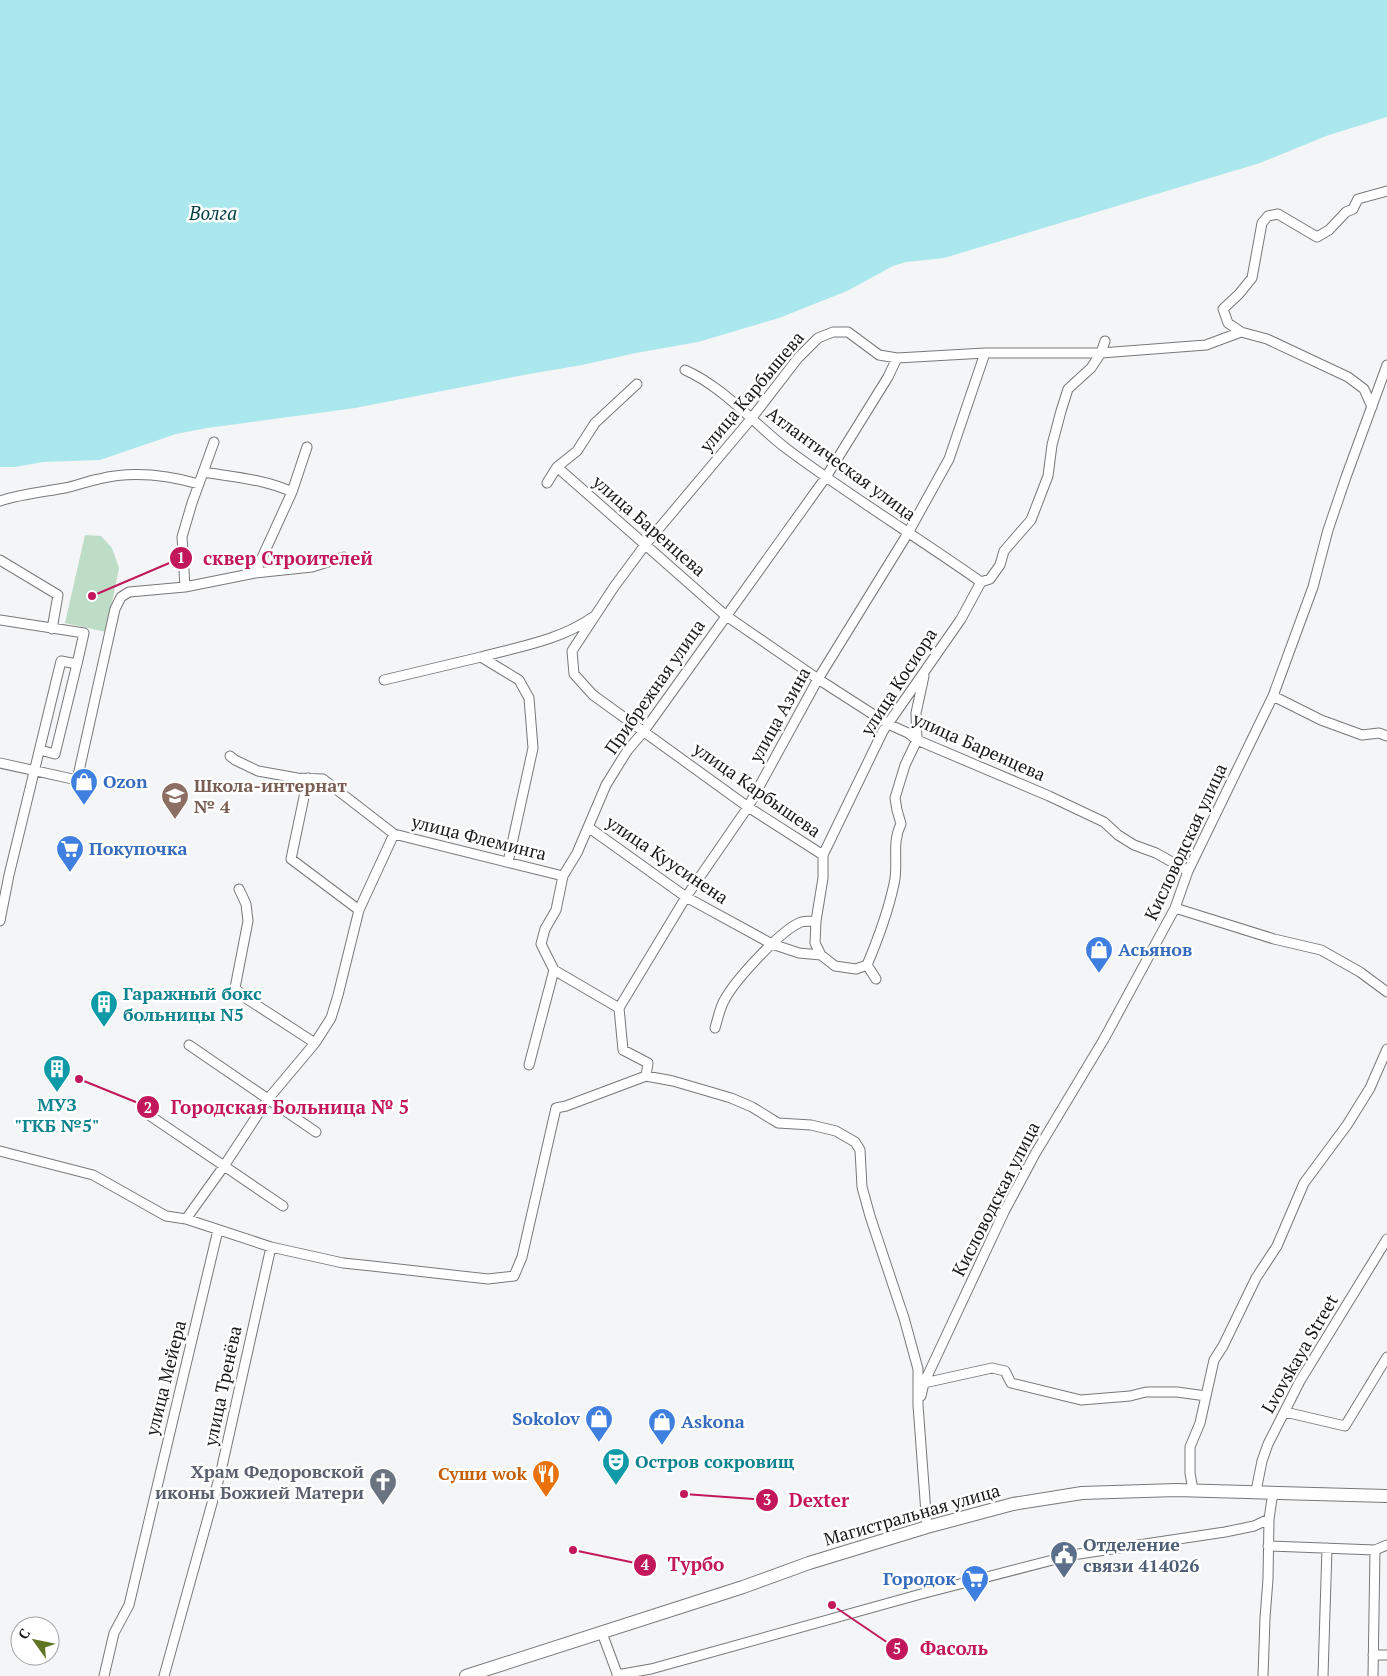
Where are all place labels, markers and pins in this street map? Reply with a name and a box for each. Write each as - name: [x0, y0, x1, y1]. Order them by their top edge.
- callout: сквер Строителей: [168, 541, 383, 575]
- shop icon: Ozon: [69, 767, 99, 806]
- place label: Ozon: [103, 769, 148, 793]
- place label: Школа-интернат № 4: [194, 773, 347, 818]
- school or university icon: Школа-интернат № 4: [160, 781, 190, 820]
- supermarket icon: Покупочка: [55, 834, 85, 873]
- place label: Покупочка: [89, 836, 187, 860]
- shop icon: Асьянов: [1084, 935, 1114, 974]
- place label: Асьянов: [1118, 937, 1192, 961]
- place label: Гаражный бокс больницы N5: [123, 981, 262, 1026]
- building icon: Гаражный бокс больницы N5: [89, 989, 119, 1028]
- building icon: МУЗ "ГКБ №5": [42, 1054, 72, 1093]
- callout: Городская Больница № 5: [135, 1090, 419, 1124]
- place label: МУЗ "ГКБ №5": [14, 1092, 100, 1137]
- shop icon: Sokolov: [584, 1404, 614, 1443]
- place label: Sokolov: [512, 1406, 580, 1430]
- shop icon: Askona: [647, 1407, 677, 1446]
- place label: Askona: [681, 1409, 745, 1433]
- theatre icon: Остров сокровищ: [601, 1447, 631, 1486]
- place label: Остров сокровищ: [635, 1449, 795, 1473]
- place label: Храм Федоровской иконы Божией Матери: [155, 1459, 364, 1504]
- restaurant icon: Суши wok: [531, 1459, 561, 1498]
- place label: Суши wok: [438, 1461, 528, 1485]
- church icon: Храм Федоровской иконы Божией Матери: [368, 1467, 398, 1506]
- callout: Dexter: [754, 1483, 860, 1517]
- place label: Отделение связи 414026: [1083, 1532, 1199, 1577]
- public building icon: Отделение связи 414026: [1049, 1540, 1079, 1579]
- callout: Турбо: [633, 1548, 735, 1582]
- supermarket icon: Городок: [960, 1564, 990, 1603]
- place label: Городок: [883, 1566, 956, 1590]
- callout: Фасоль: [885, 1632, 998, 1666]

